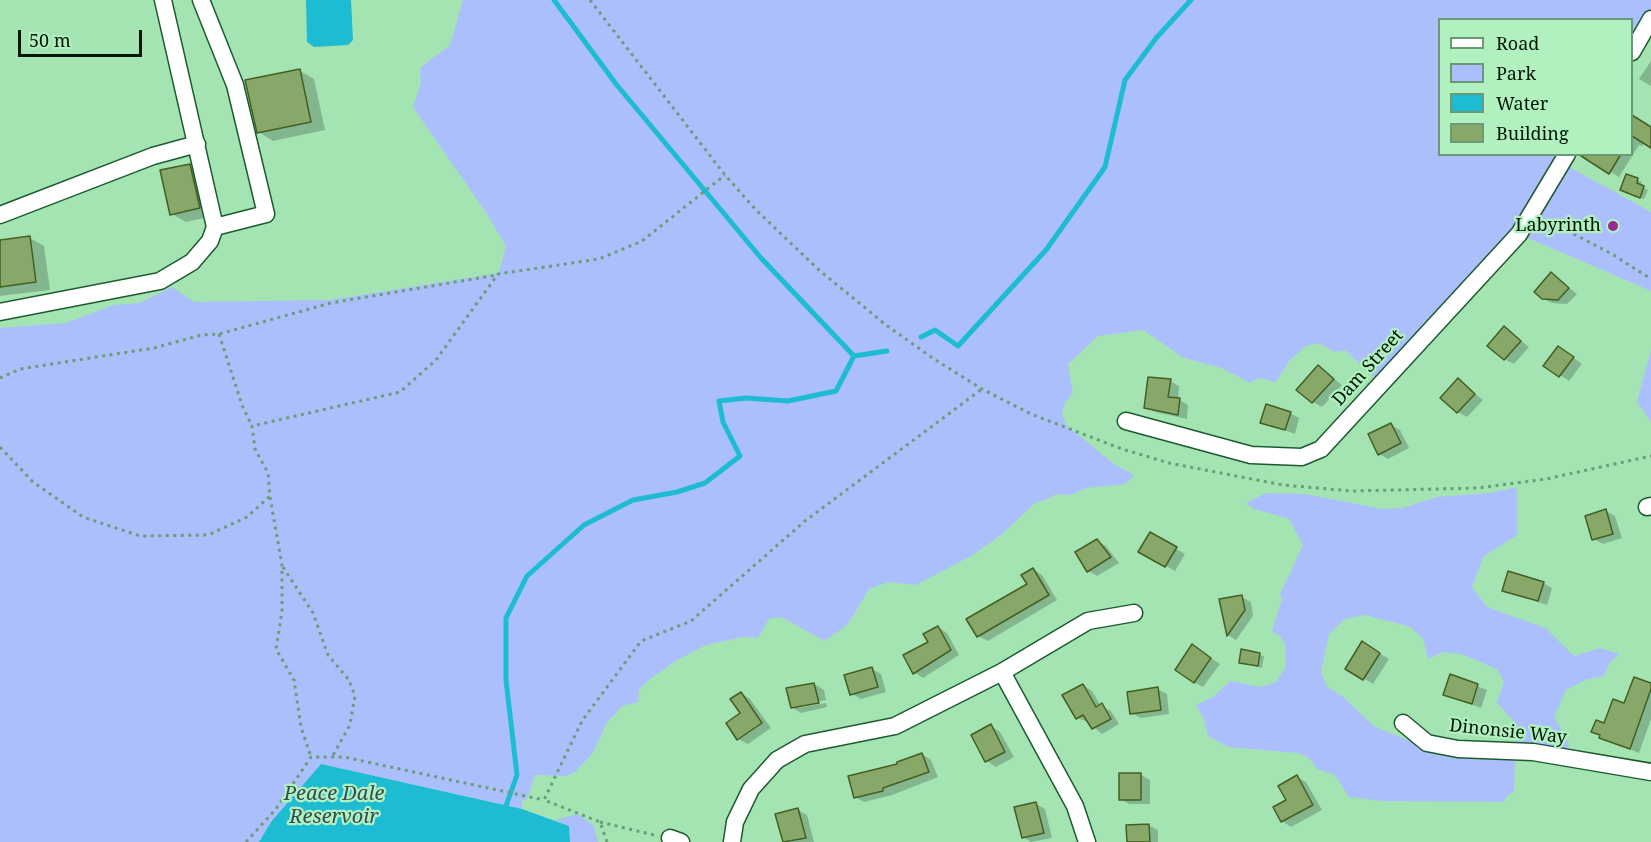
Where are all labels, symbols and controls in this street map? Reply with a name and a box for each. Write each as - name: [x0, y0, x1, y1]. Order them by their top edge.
- scale bar: [21, 18, 146, 56]
- legend: [1438, 18, 1633, 156]
- text: 50 m: [29, 28, 71, 52]
- text: Road: [1496, 31, 1539, 55]
- text: Park: [1496, 61, 1536, 85]
- text: Water: [1496, 91, 1548, 115]
- text: Building: [1496, 121, 1569, 145]
- place label: Labyrinth: [1515, 215, 1601, 237]
- marker: Labyrinth: [1606, 219, 1620, 233]
- street label: Dam Street: [1328, 325, 1408, 411]
- street label: Dinonsie Way: [1448, 715, 1568, 749]
- water label: Peace Dale Reservoir: [284, 782, 384, 829]

